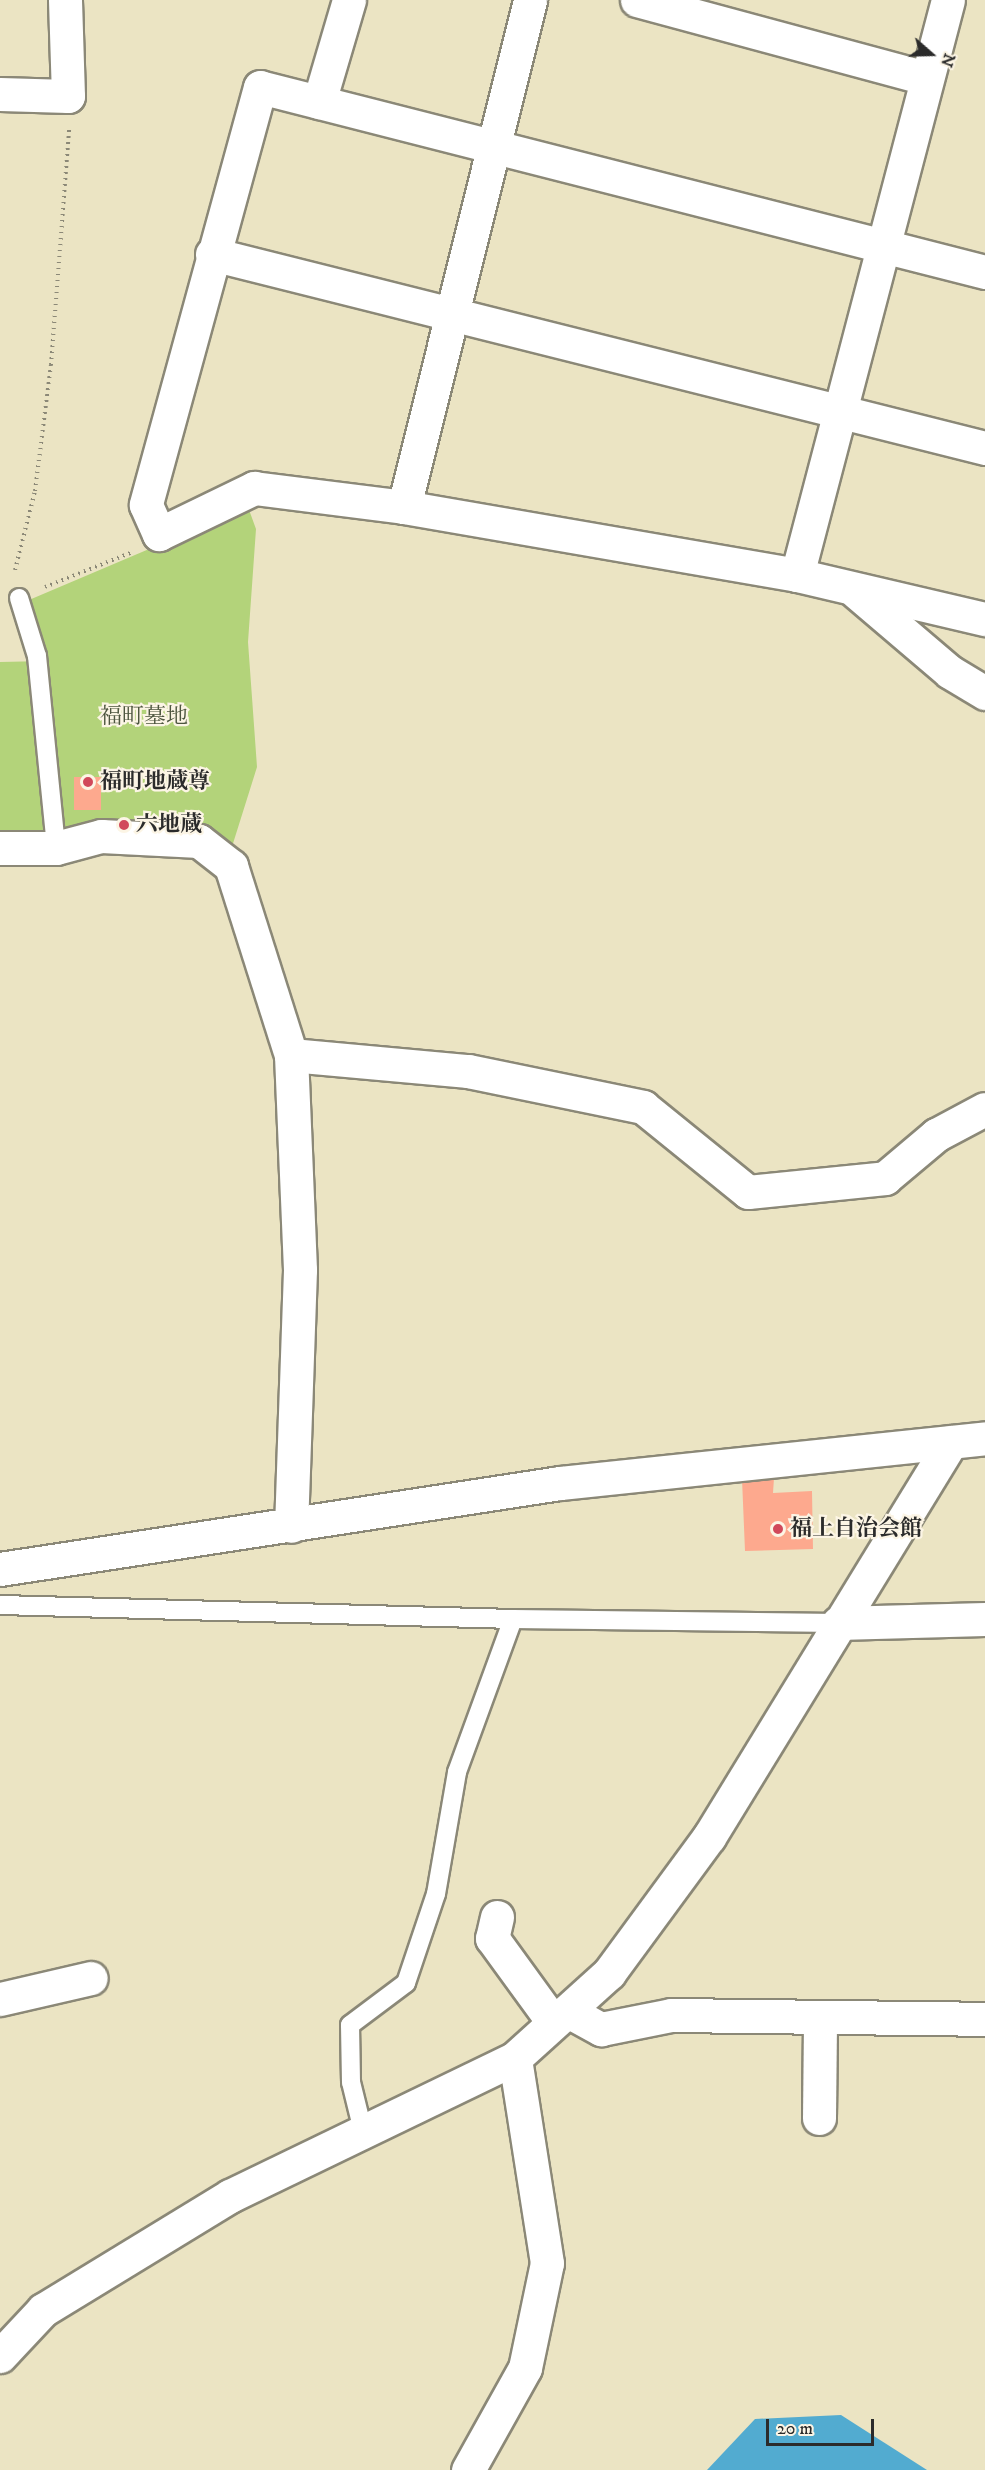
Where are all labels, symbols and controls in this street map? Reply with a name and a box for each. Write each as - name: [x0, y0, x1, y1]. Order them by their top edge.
- north arrow: [901, 24, 961, 84]
- text: N: [936, 51, 960, 70]
- park label: 福町墓地: [100, 704, 188, 730]
- place label: 福町地蔵尊: [100, 769, 210, 795]
- marker: 福町地蔵尊: [81, 775, 95, 789]
- place label: 六地蔵: [136, 812, 202, 838]
- marker: 六地蔵: [117, 818, 131, 832]
- place label: 福上自治会館: [790, 1516, 922, 1542]
- marker: 福上自治会館: [771, 1522, 785, 1536]
- scale bar: [769, 2407, 877, 2445]
- text: 20 m: [777, 2418, 813, 2440]

